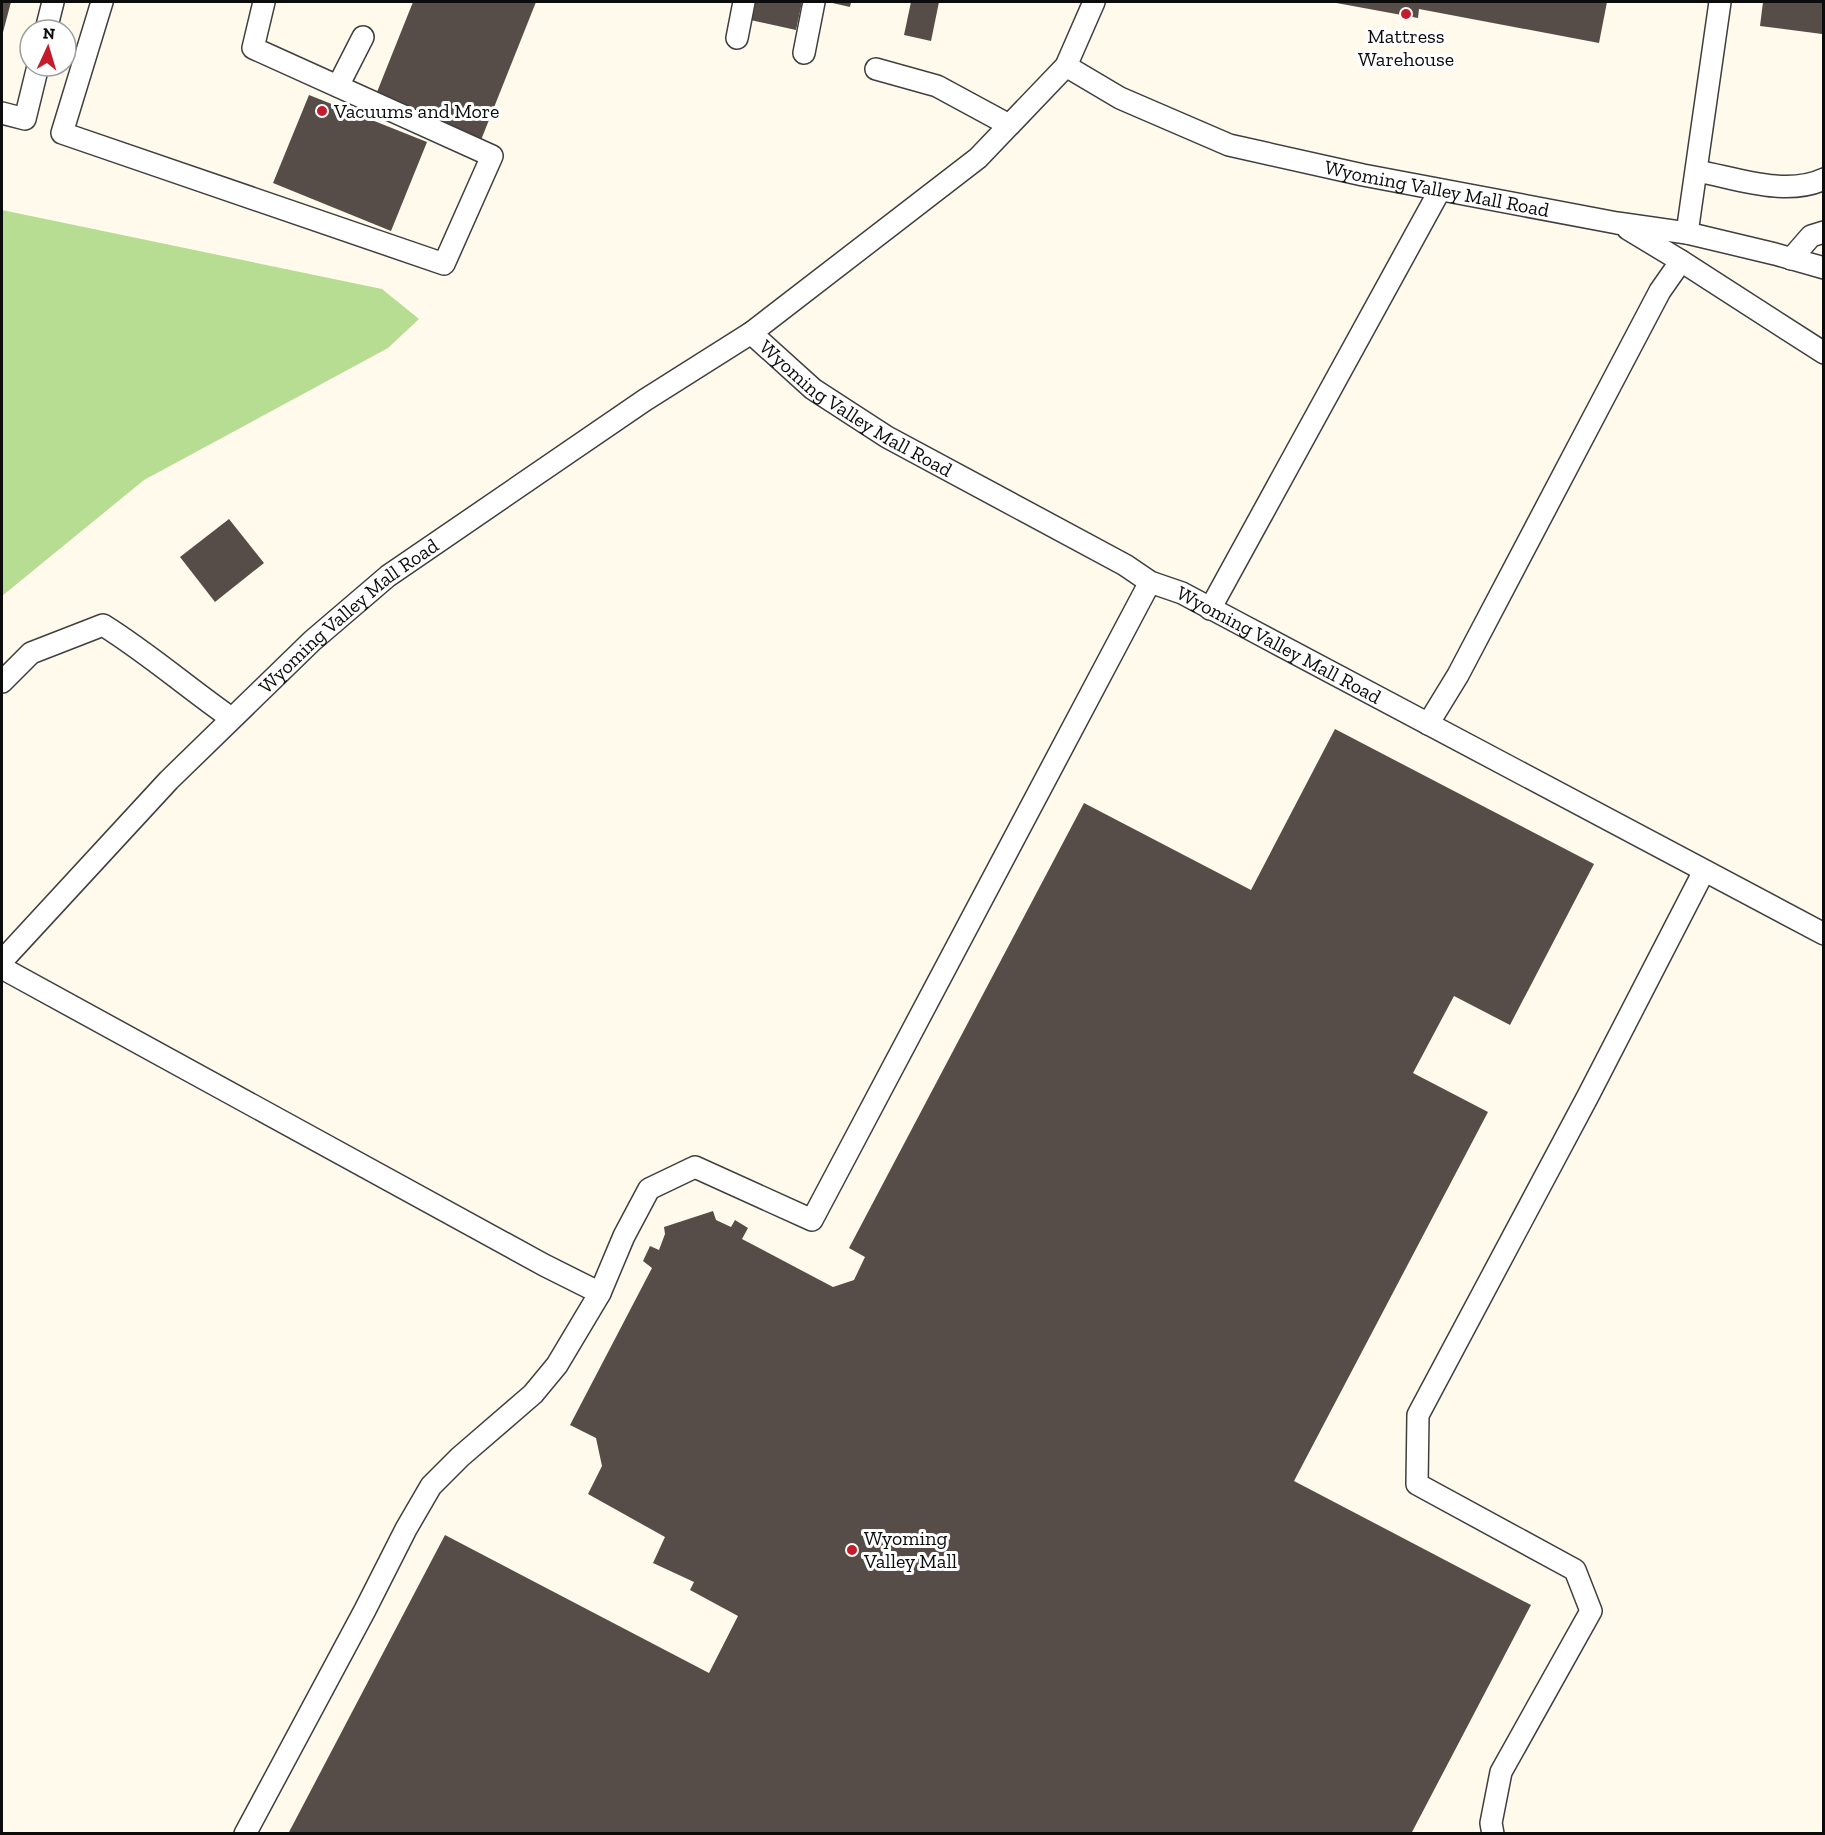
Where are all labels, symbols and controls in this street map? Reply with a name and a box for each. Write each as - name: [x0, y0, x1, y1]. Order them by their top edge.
- marker: Mattress Warehouse: [1399, 7, 1413, 21]
- north arrow: [18, 18, 78, 78]
- text: N: [42, 24, 56, 43]
- place label: Mattress Warehouse: [1358, 24, 1454, 71]
- place label: Vacuums and More: [333, 99, 499, 123]
- marker: Vacuums and More: [315, 104, 329, 118]
- street label: Wyoming Valley Mall Road: [1322, 155, 1551, 222]
- street label: Wyoming Valley Mall Road: [755, 335, 956, 482]
- street label: Wyoming Valley Mall Road: [254, 533, 443, 698]
- street label: Wyoming Valley Mall Road: [1173, 580, 1385, 709]
- place label: Wyoming Valley Mall: [863, 1526, 957, 1573]
- marker: Wyoming Valley Mall: [845, 1543, 859, 1557]

